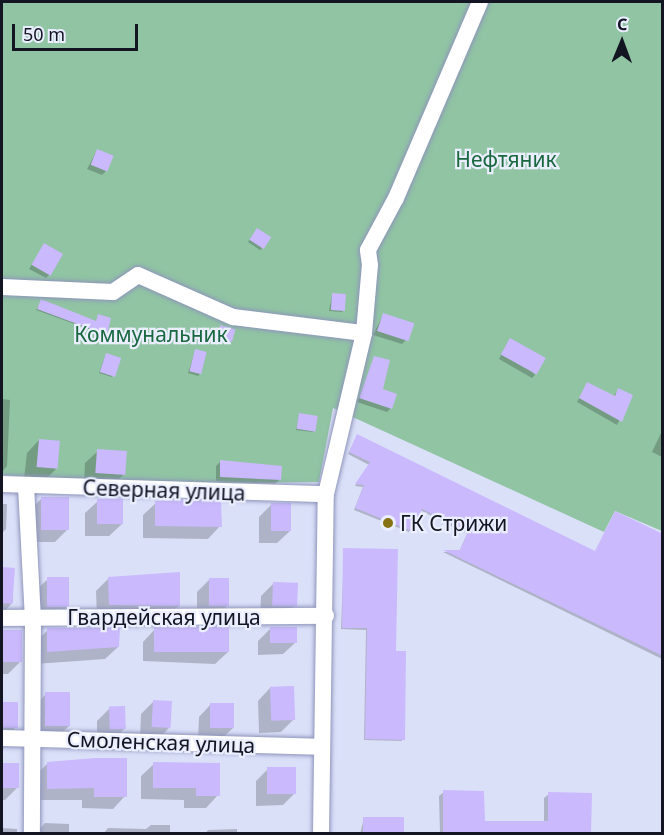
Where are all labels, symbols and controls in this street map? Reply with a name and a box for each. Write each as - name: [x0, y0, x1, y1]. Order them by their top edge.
- scale bar: [15, 12, 141, 50]
- north arrow: [592, 12, 652, 72]
- text: С: [617, 13, 628, 35]
- text: 50 m: [23, 22, 65, 46]
- park label: Нефтяник: [455, 146, 557, 172]
- park label: Коммунальник: [74, 321, 228, 347]
- street label: Северная улица: [82, 475, 246, 505]
- place label: ГК Стрижи: [400, 510, 507, 536]
- marker: ГК Стрижи: [381, 516, 395, 530]
- street label: Гвардейская улица: [67, 604, 261, 630]
- street label: Смоленская улица: [66, 726, 256, 758]

